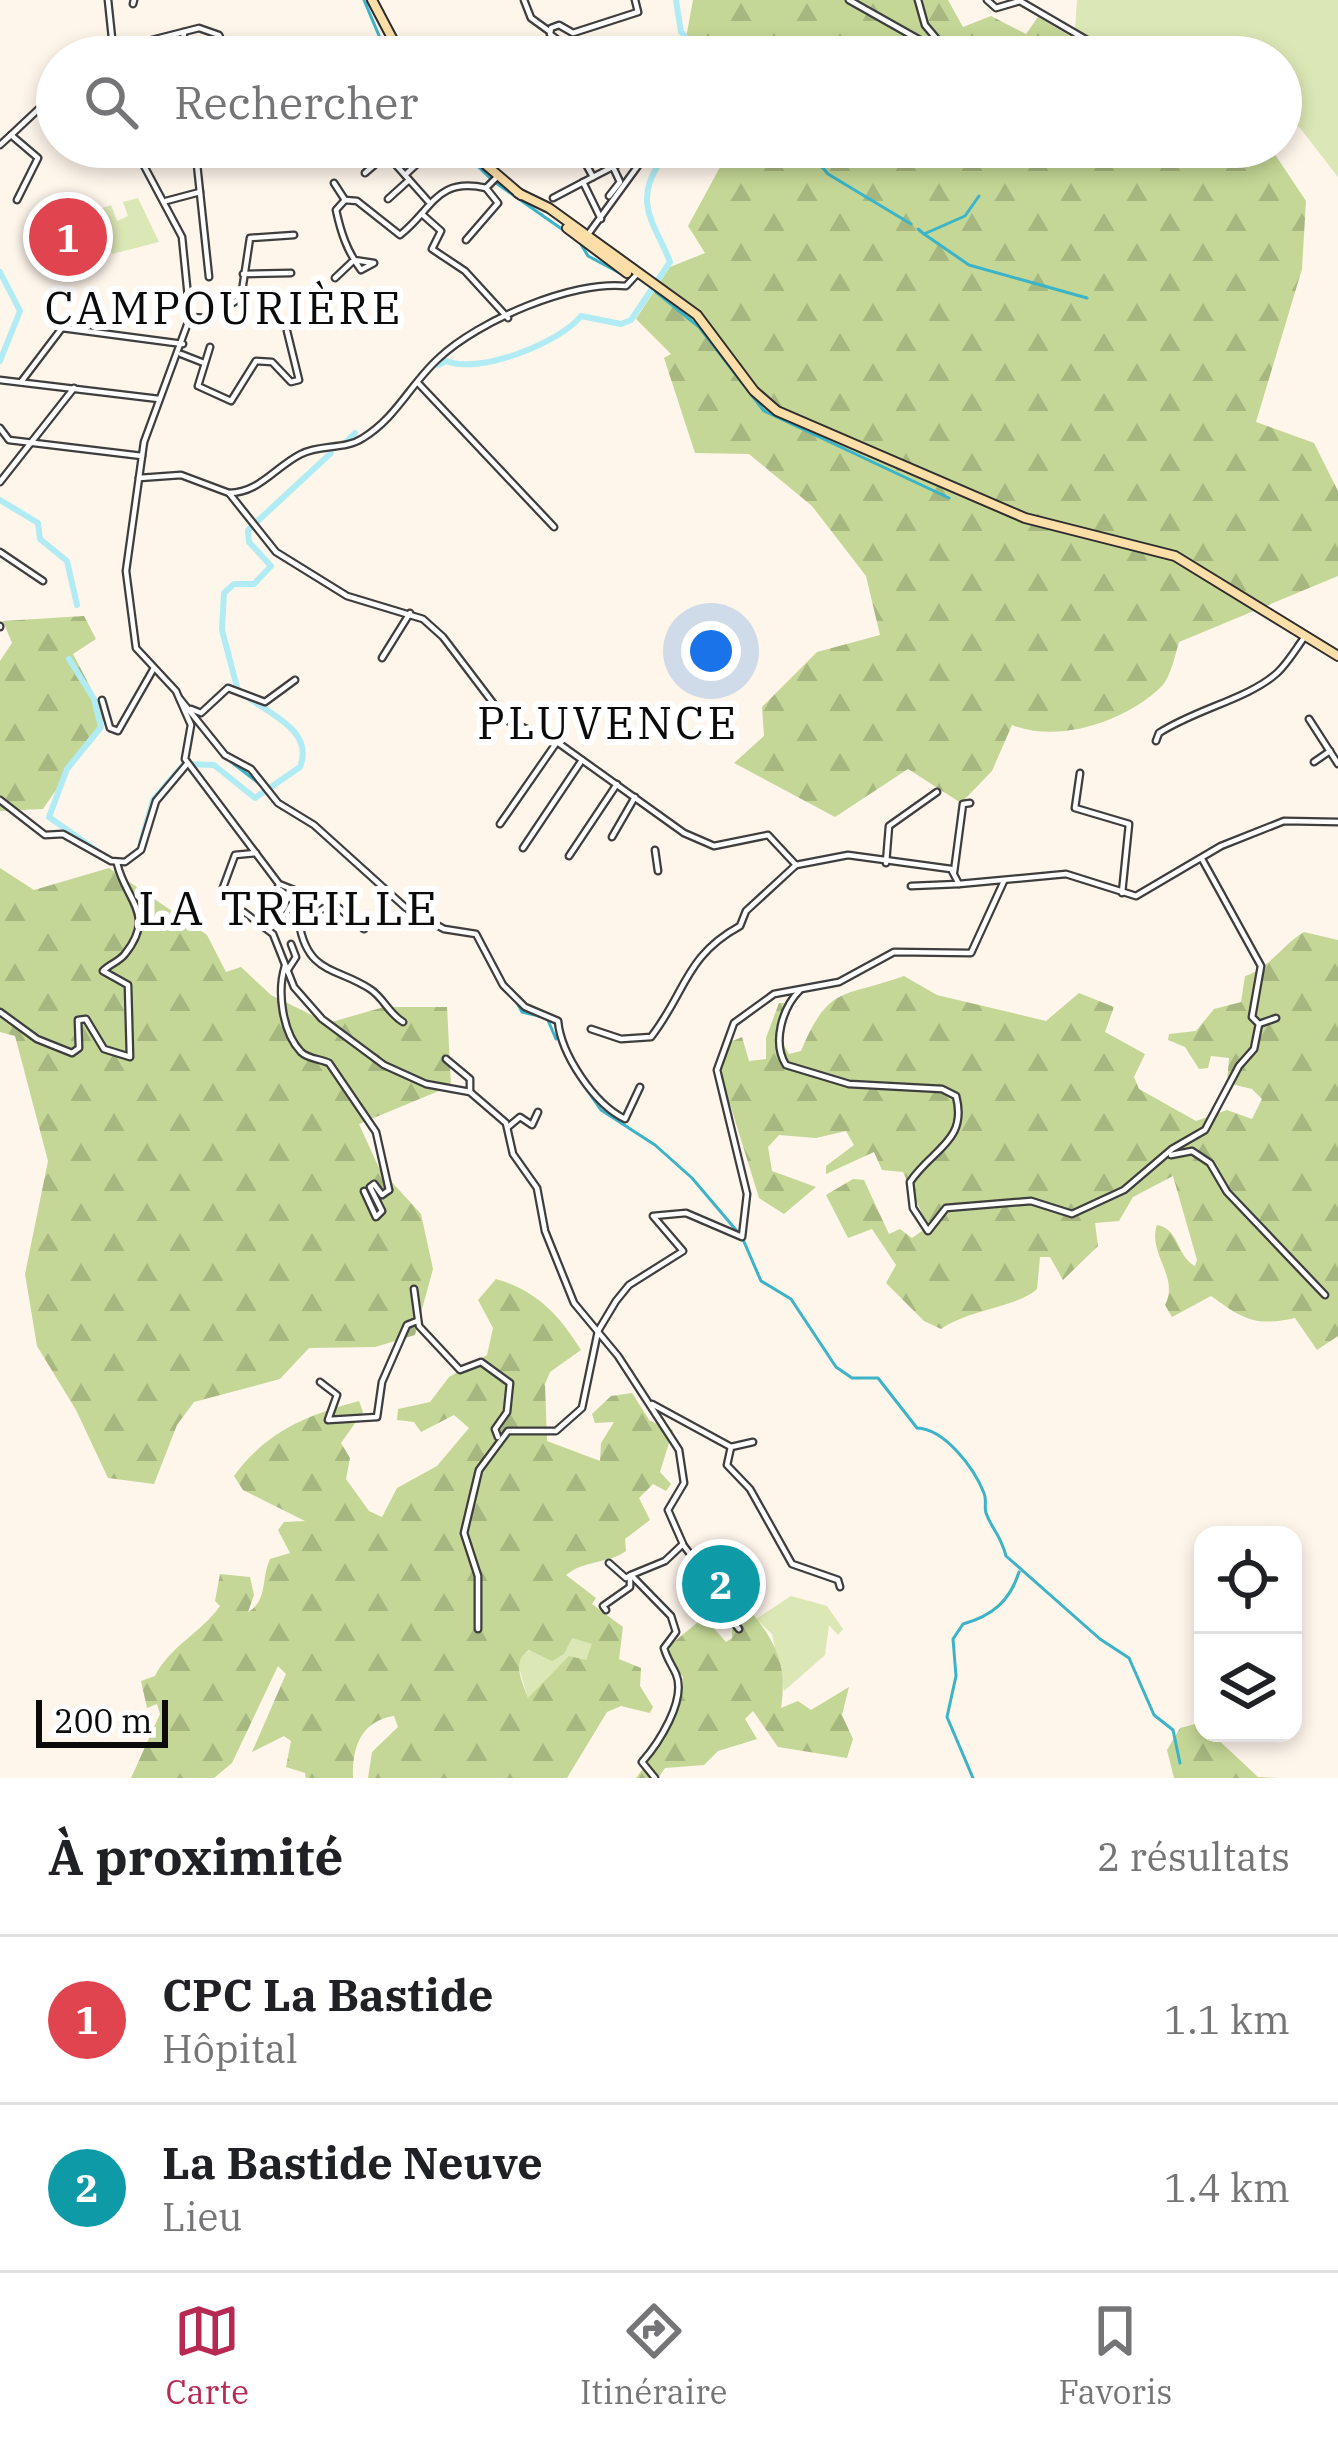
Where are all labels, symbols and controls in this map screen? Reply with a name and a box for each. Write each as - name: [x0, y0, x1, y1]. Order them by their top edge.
- search box: [36, 36, 1302, 168]
- icon: search: [78, 69, 144, 135]
- text: Rechercher: [174, 73, 418, 131]
- pin: 1: [29, 192, 107, 282]
- district label: CAMPOURIÈRE: [45, 278, 403, 336]
- your location: [681, 621, 741, 681]
- district label: PLUVENCE: [477, 693, 739, 751]
- district label: LA TREILLE: [138, 876, 440, 938]
- map controls: [1194, 1526, 1302, 1742]
- button: locate: [1194, 1526, 1302, 1634]
- pin: 2: [682, 1539, 760, 1629]
- button: layers: [1194, 1634, 1302, 1742]
- scale bar: [36, 1694, 168, 1747]
- text: 200 m: [54, 1699, 153, 1742]
- text: À proximité: [48, 1823, 343, 1889]
- text: 2 résultats: [1097, 1831, 1290, 1882]
- text: CPC La Bastide: [162, 1965, 494, 2023]
- text: 1: [75, 1994, 99, 2045]
- text: 1.1 km: [1164, 1994, 1290, 2045]
- text: Hôpital: [162, 2023, 298, 2074]
- text: La Bastide Neuve: [162, 2133, 543, 2191]
- text: 2: [75, 2162, 99, 2213]
- text: 1.4 km: [1164, 2162, 1290, 2213]
- text: Lieu: [162, 2191, 243, 2242]
- tab: Carte: [166, 2298, 249, 2413]
- tab: Itinéraire: [580, 2298, 728, 2413]
- tab: Favoris: [1059, 2298, 1172, 2413]

